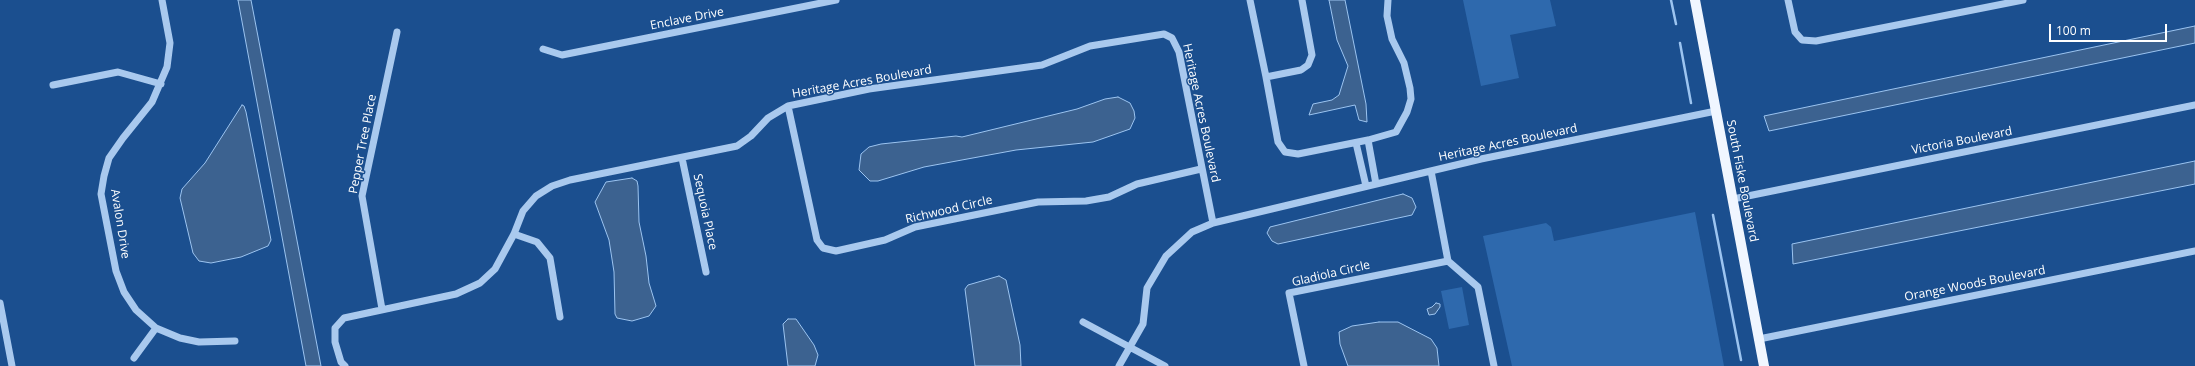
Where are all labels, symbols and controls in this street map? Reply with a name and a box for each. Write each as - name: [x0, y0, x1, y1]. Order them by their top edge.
- street label: Enclave Drive: [649, 5, 725, 33]
- scale bar: [2051, 16, 2169, 42]
- text: 100 m: [2056, 22, 2091, 39]
- street label: Heritage Acres Boulevard: [1179, 42, 1223, 184]
- street label: Heritage Acres Boulevard: [791, 63, 933, 101]
- street label: Pepper Tree Place: [346, 93, 380, 195]
- street label: South Fiske Boulevard: [1723, 119, 1761, 243]
- street label: Heritage Acres Boulevard: [1437, 121, 1579, 165]
- street label: Victoria Boulevard: [1910, 124, 2014, 158]
- street label: Sequoia Place: [690, 173, 720, 251]
- street label: Avalon Drive: [107, 188, 133, 260]
- street label: Richwood Circle: [904, 193, 994, 227]
- street label: Gladiola Circle: [1290, 258, 1372, 290]
- street label: Orange Woods Boulevard: [1903, 263, 2047, 305]

